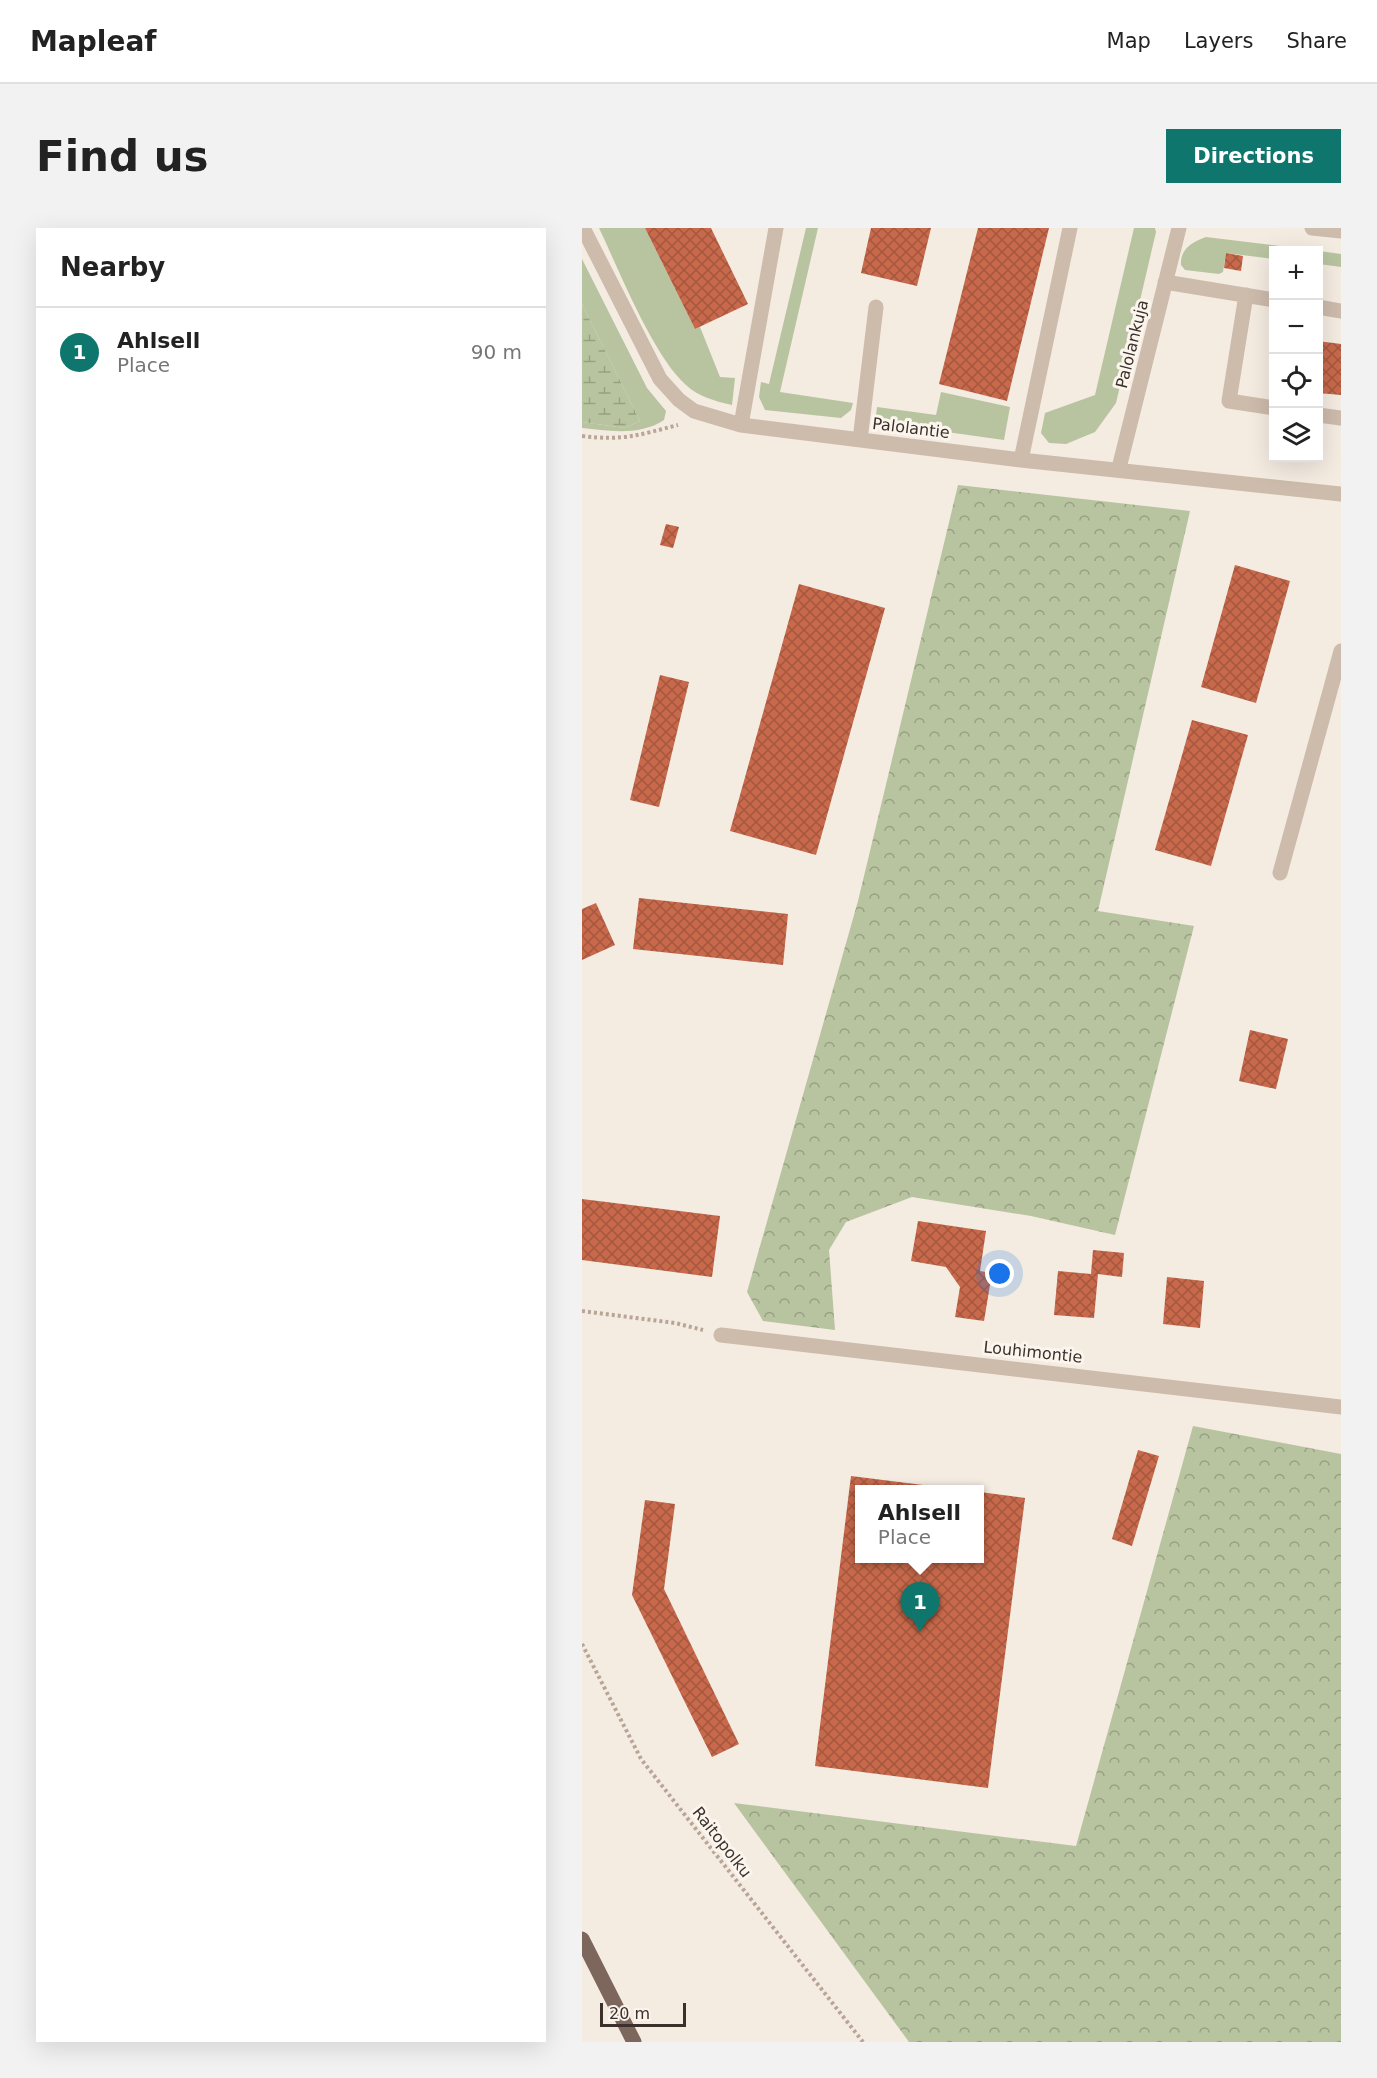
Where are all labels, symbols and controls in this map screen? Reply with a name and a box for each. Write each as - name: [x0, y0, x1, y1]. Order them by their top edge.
- text: Mapleaf: [30, 25, 156, 58]
- text: Map: [1107, 29, 1151, 53]
- text: Layers: [1184, 29, 1253, 53]
- text: Share: [1286, 29, 1347, 53]
- button: Directions: [1166, 129, 1341, 183]
- text: Find us: [36, 132, 209, 181]
- map controls: [1269, 246, 1323, 462]
- button: +: [1269, 246, 1323, 300]
- text: Nearby: [60, 252, 165, 282]
- street label: Palolankuja: [1112, 298, 1152, 390]
- button: −: [1269, 300, 1323, 354]
- text: Ahlsell: [117, 328, 200, 353]
- text: 1: [73, 340, 86, 364]
- text: 90 m: [471, 340, 522, 364]
- text: Place: [117, 353, 170, 377]
- button: locate: [1269, 354, 1323, 408]
- button: layers: [1269, 408, 1323, 462]
- street label: Palolantie: [871, 414, 951, 442]
- your location: [985, 1259, 1014, 1288]
- street label: Louhimontie: [983, 1337, 1083, 1367]
- popup: [855, 1485, 984, 1563]
- text: Ahlsell: [878, 1500, 961, 1525]
- text: Place: [878, 1525, 931, 1549]
- pin: 1: [900, 1582, 940, 1632]
- street label: Raitopolku: [689, 1803, 755, 1881]
- scale bar: [600, 2000, 686, 2028]
- text: 20 m: [609, 2004, 650, 2023]

